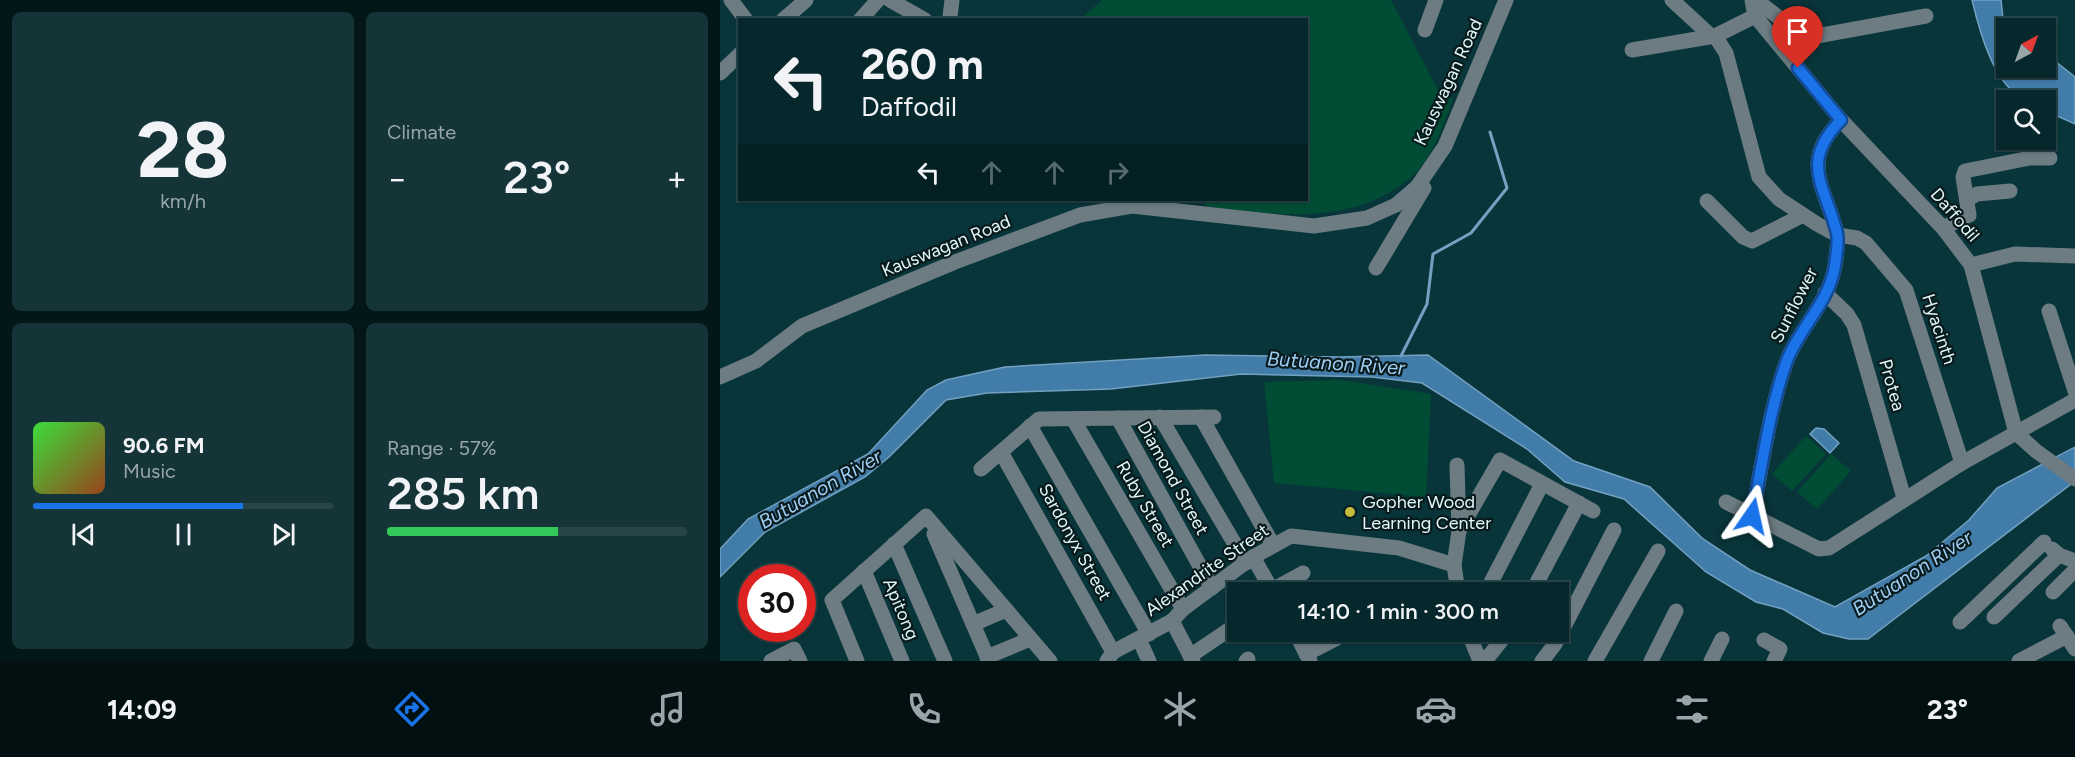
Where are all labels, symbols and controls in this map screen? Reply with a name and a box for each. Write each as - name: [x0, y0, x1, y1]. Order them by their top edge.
- pin: [1772, 6, 1823, 68]
- street label: Kauswagan Road: [1409, 15, 1487, 149]
- icon: arrive: [1781, 15, 1814, 48]
- north arrow: [1996, 18, 2056, 78]
- map controls: [1996, 18, 2056, 150]
- text: 260 m: [861, 39, 984, 90]
- icon: left: [762, 42, 840, 120]
- text: Daffodil: [861, 90, 957, 123]
- button: search: [1996, 90, 2056, 150]
- text: 28: [137, 103, 229, 197]
- text: Climate: [387, 120, 456, 144]
- text: 23°: [503, 150, 571, 204]
- icon: left: [912, 156, 945, 189]
- icon: ahead: [975, 156, 1008, 189]
- icon: ahead: [1038, 156, 1071, 189]
- icon: right: [1101, 156, 1134, 189]
- text: −: [387, 159, 408, 198]
- text: +: [666, 159, 687, 198]
- street label: Daffodil: [1926, 184, 1984, 246]
- text: km/h: [160, 189, 206, 213]
- street label: Kauswagan Road: [878, 210, 1014, 282]
- street label: Sunflower: [1766, 264, 1822, 346]
- street label: Hyacinth: [1917, 291, 1961, 367]
- water label: Butuanon River: [1266, 346, 1407, 380]
- street label: Protea: [1874, 357, 1910, 413]
- street label: Diamond Street: [1133, 417, 1213, 539]
- text: 90.6 FM: [123, 432, 205, 459]
- text: Range · 57%: [387, 436, 496, 460]
- water label: Butuanon River: [754, 444, 887, 534]
- street label: Ruby Street: [1111, 457, 1179, 551]
- text: Music: [123, 459, 176, 483]
- text: 285 km: [387, 466, 539, 520]
- street label: Sardonyx Street: [1034, 480, 1116, 604]
- position arrow: [1720, 484, 1784, 548]
- place label: Gopher Wood Learning Center: [1362, 491, 1491, 534]
- marker: Gopher Wood Learning Center: [1343, 505, 1357, 519]
- icon: previous: [67, 518, 100, 551]
- icon: pause: [167, 518, 200, 551]
- icon: next: [267, 518, 300, 551]
- street label: Alexandrite Street: [1141, 519, 1273, 621]
- water label: Butuanon River: [1848, 525, 1977, 621]
- speed limit sign: 30: [738, 564, 816, 642]
- street label: Apitong: [878, 575, 924, 643]
- text: 14:10 · 1 min · 300 m: [1297, 598, 1499, 625]
- icon: directions: [391, 688, 433, 730]
- icon: music: [647, 688, 689, 730]
- icon: phone: [903, 688, 945, 730]
- icon: climate: [1159, 688, 1201, 730]
- icon: car: [1415, 688, 1457, 730]
- icon: filters: [1671, 688, 1713, 730]
- text: 14:09: [107, 693, 177, 726]
- text: 23°: [1927, 693, 1968, 726]

